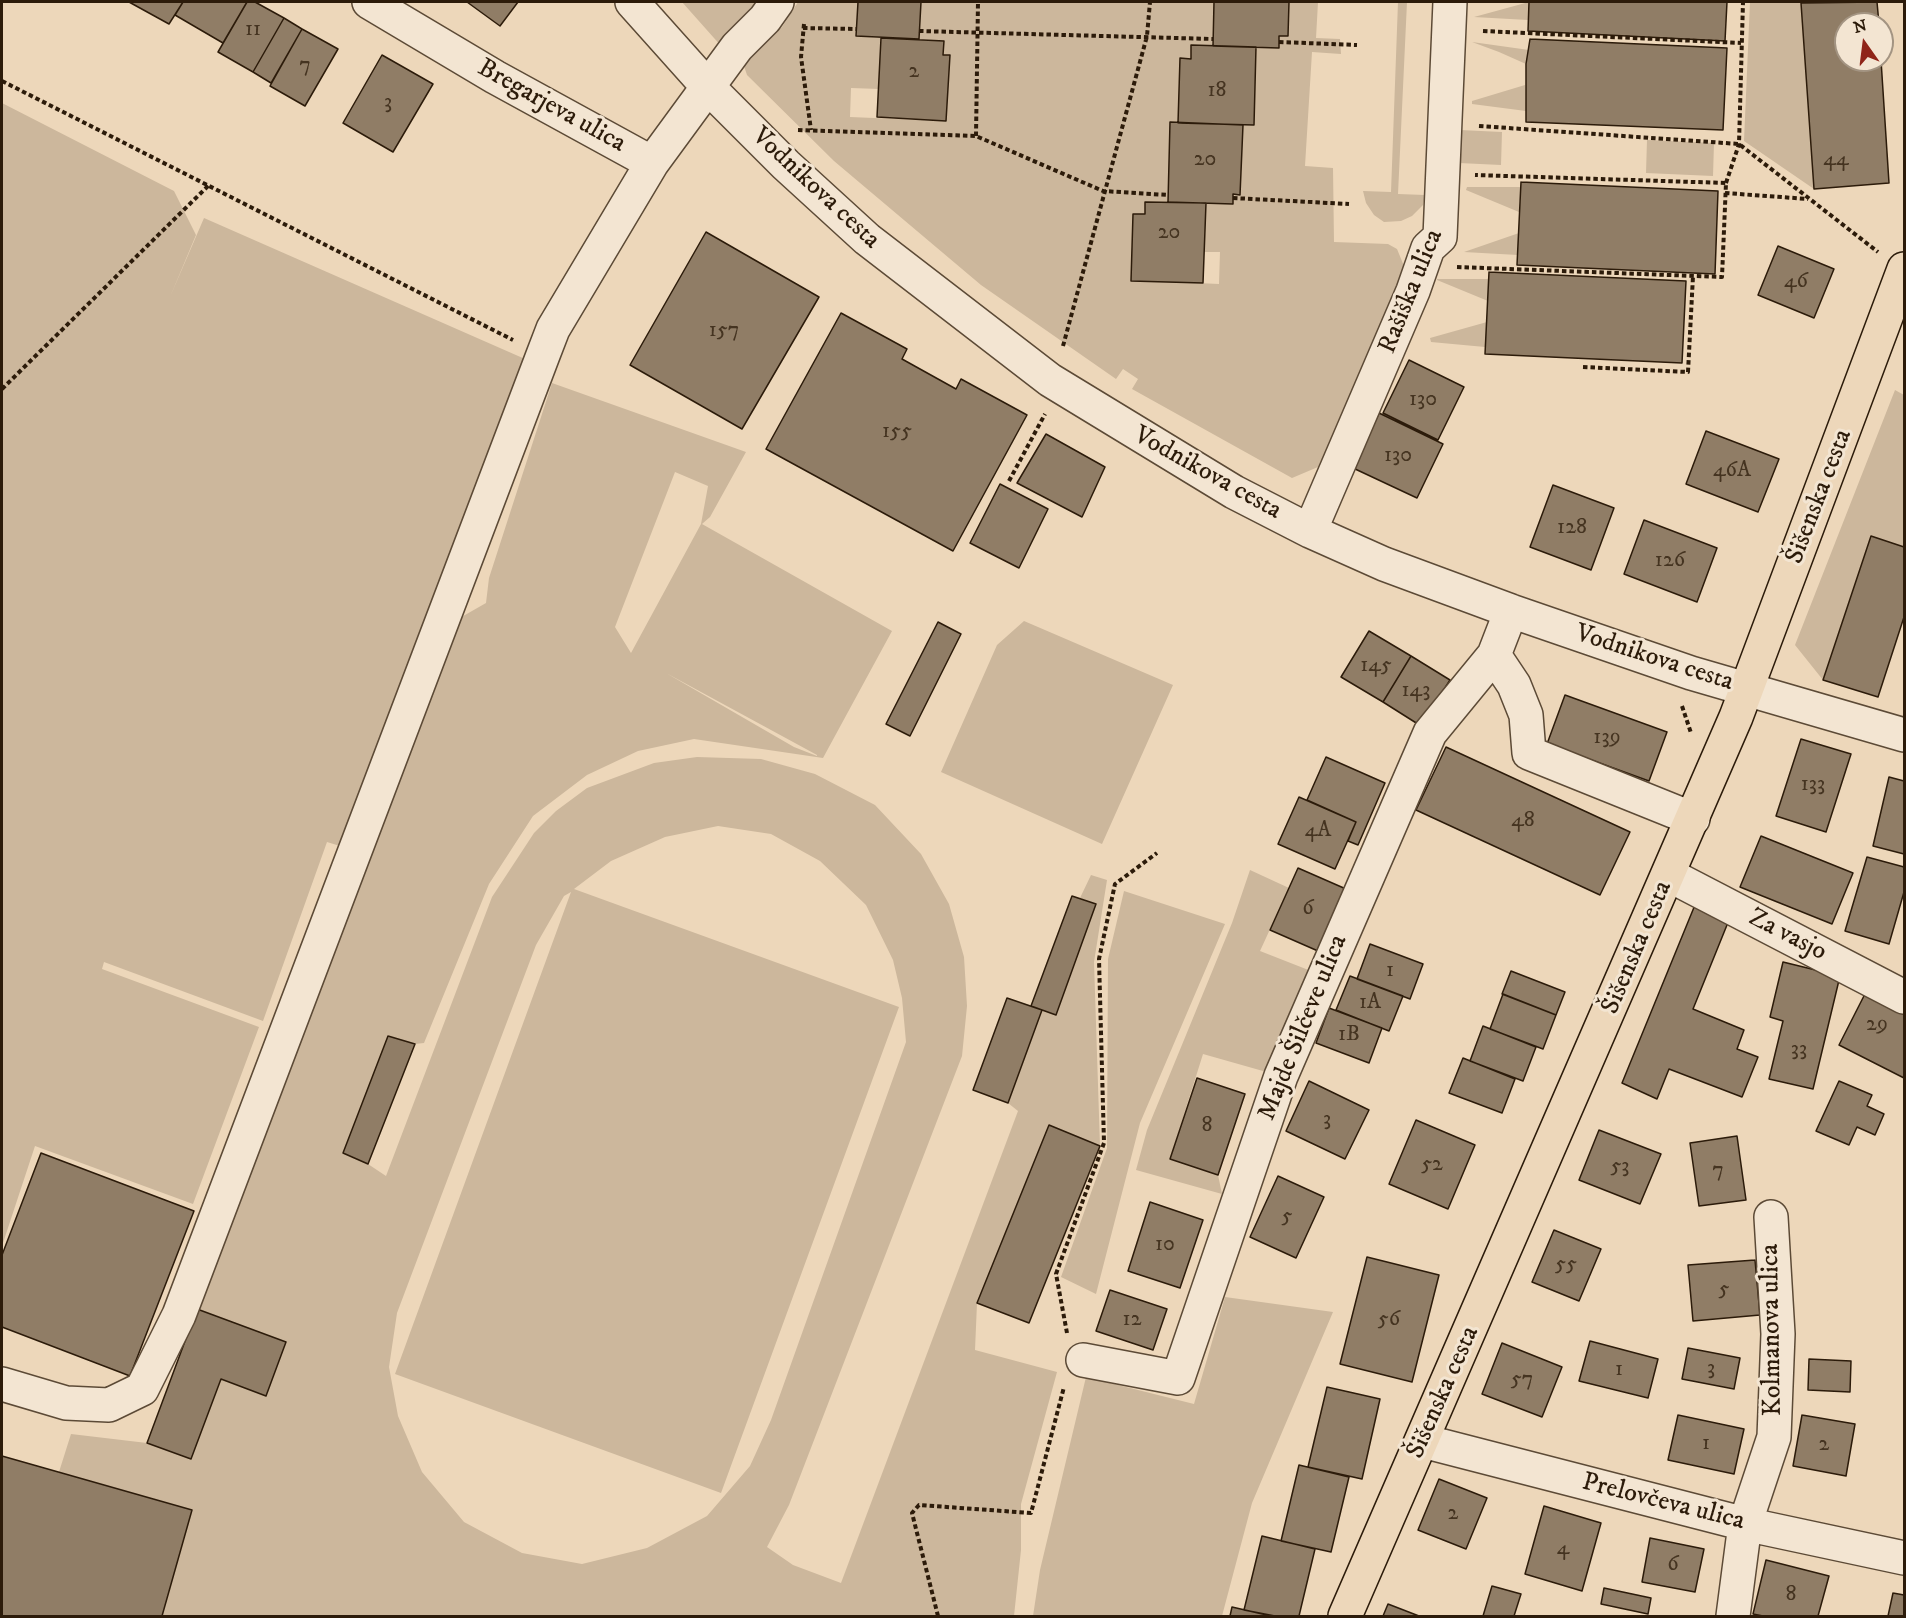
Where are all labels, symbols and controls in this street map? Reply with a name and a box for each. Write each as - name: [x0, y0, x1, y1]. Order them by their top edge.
- north arrow: [1834, 12, 1894, 72]
- text: N: [1851, 15, 1869, 38]
- house number: 11: [245, 17, 261, 43]
- house number: 7: [299, 53, 311, 79]
- street label: Bregarjeva ulica: [471, 53, 631, 161]
- house number: 2: [909, 59, 919, 85]
- house number: 18: [1207, 78, 1227, 104]
- house number: 3: [384, 90, 392, 116]
- street label: Vodnikova cesta: [744, 122, 886, 256]
- house number: 20: [1194, 147, 1216, 173]
- house number: 44: [1823, 147, 1849, 173]
- house number: 20: [1158, 220, 1180, 246]
- street label: Rašiška ulica: [1373, 225, 1451, 359]
- house number: 46: [1784, 269, 1808, 295]
- house number: 157: [709, 318, 739, 344]
- house number: 130: [1409, 387, 1437, 413]
- house number: 155: [882, 419, 912, 445]
- street label: Vodnikova cesta: [1128, 421, 1286, 527]
- street label: Šišenska cesta: [1780, 425, 1860, 569]
- house number: 130: [1384, 443, 1412, 469]
- house number: 46A: [1713, 458, 1751, 484]
- house number: 128: [1557, 515, 1587, 541]
- house number: 126: [1655, 548, 1685, 574]
- street label: Vodnikova cesta: [1571, 619, 1737, 699]
- house number: 145: [1360, 653, 1392, 679]
- house number: 143: [1402, 678, 1430, 704]
- house number: 139: [1593, 725, 1621, 751]
- house number: 133: [1801, 772, 1825, 798]
- house number: 48: [1511, 808, 1535, 834]
- house number: 4A: [1305, 818, 1331, 844]
- street label: Šišenska cesta: [1596, 877, 1680, 1019]
- house number: 6: [1302, 896, 1314, 922]
- street label: Za vasjo: [1743, 903, 1831, 969]
- street label: Majde Šilčeve ulica: [1253, 931, 1355, 1125]
- house number: 1: [1386, 958, 1394, 984]
- house number: 1A: [1359, 990, 1381, 1016]
- house number: 29: [1866, 1012, 1888, 1038]
- house number: 1B: [1338, 1022, 1360, 1048]
- house number: 33: [1791, 1037, 1807, 1063]
- house number: 3: [1323, 1107, 1331, 1133]
- house number: 8: [1201, 1113, 1213, 1139]
- house number: 52: [1421, 1152, 1443, 1178]
- house number: 53: [1610, 1154, 1630, 1180]
- house number: 7: [1712, 1158, 1724, 1184]
- house number: 5: [1282, 1204, 1292, 1230]
- house number: 10: [1155, 1232, 1175, 1258]
- street label: Kolmanova ulica: [1756, 1244, 1790, 1416]
- house number: 55: [1555, 1252, 1577, 1278]
- house number: 5: [1719, 1277, 1729, 1303]
- house number: 12: [1123, 1307, 1141, 1333]
- house number: 56: [1378, 1307, 1400, 1333]
- street label: Šišenska cesta: [1401, 1322, 1487, 1464]
- house number: 3: [1707, 1356, 1715, 1382]
- house number: 1: [1615, 1357, 1623, 1383]
- house number: 57: [1511, 1367, 1533, 1393]
- house number: 1: [1702, 1431, 1710, 1457]
- house number: 2: [1819, 1432, 1829, 1458]
- street label: Prelovčeva ulica: [1578, 1468, 1748, 1538]
- house number: 2: [1448, 1501, 1458, 1527]
- house number: 4: [1557, 1536, 1569, 1562]
- house number: 6: [1667, 1552, 1679, 1578]
- house number: 8: [1785, 1582, 1797, 1608]

